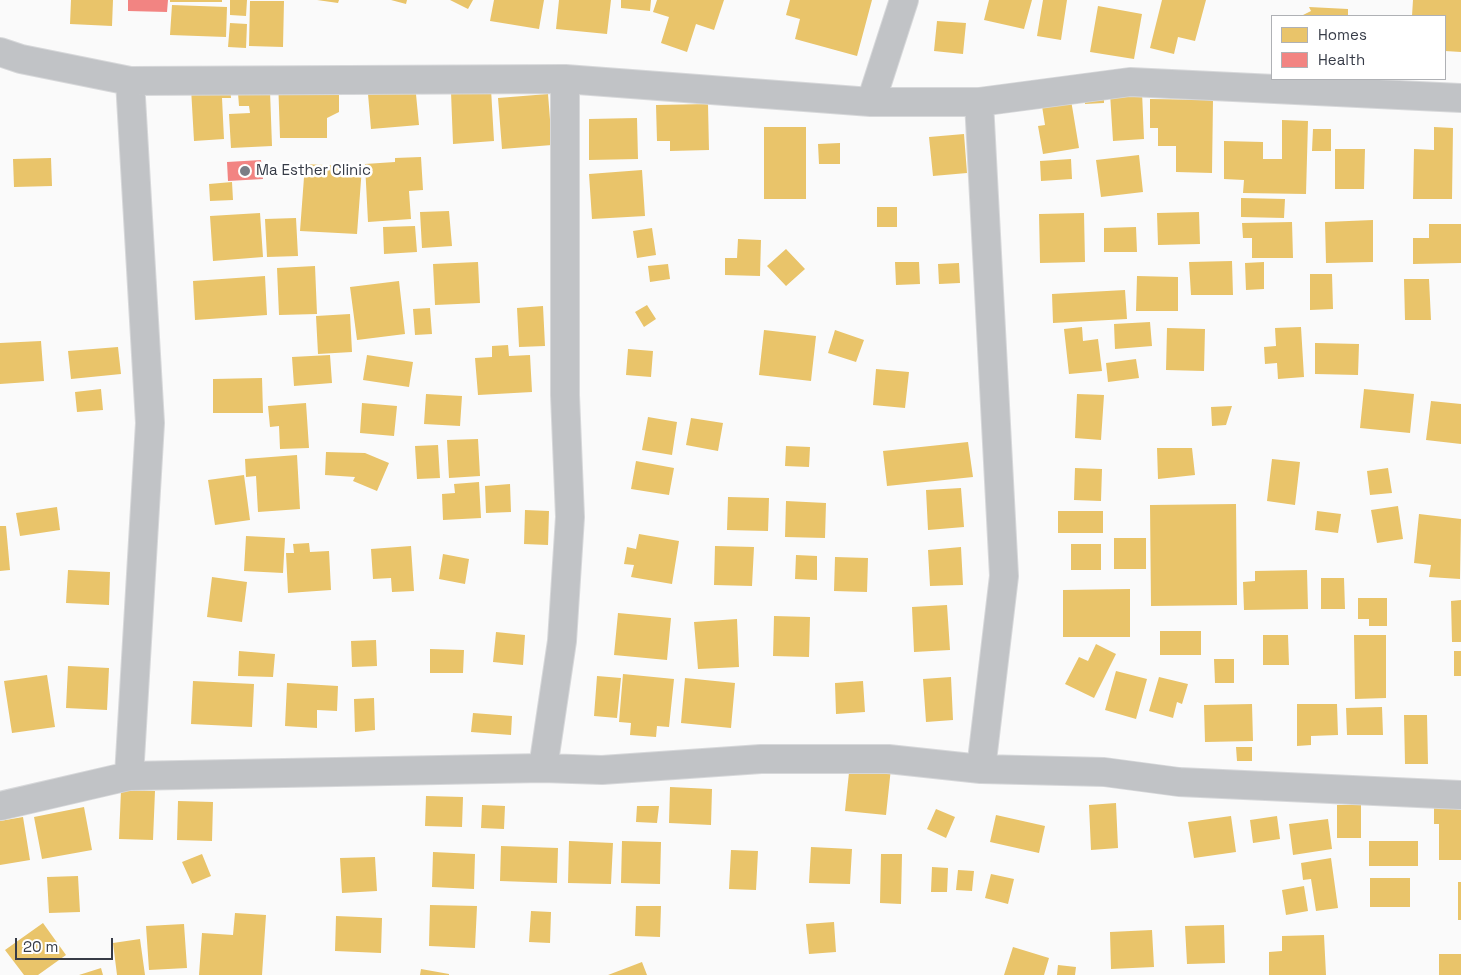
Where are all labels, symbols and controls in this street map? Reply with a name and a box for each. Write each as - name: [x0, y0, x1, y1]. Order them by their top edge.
- legend: [1271, 15, 1446, 80]
- text: Homes: [1318, 25, 1367, 44]
- text: Health: [1318, 50, 1365, 69]
- place label: Ma Esther Clinic: [256, 162, 371, 180]
- marker: Ma Esther Clinic: [238, 164, 252, 178]
- scale bar: [18, 928, 115, 960]
- text: 20 m: [23, 937, 58, 956]

